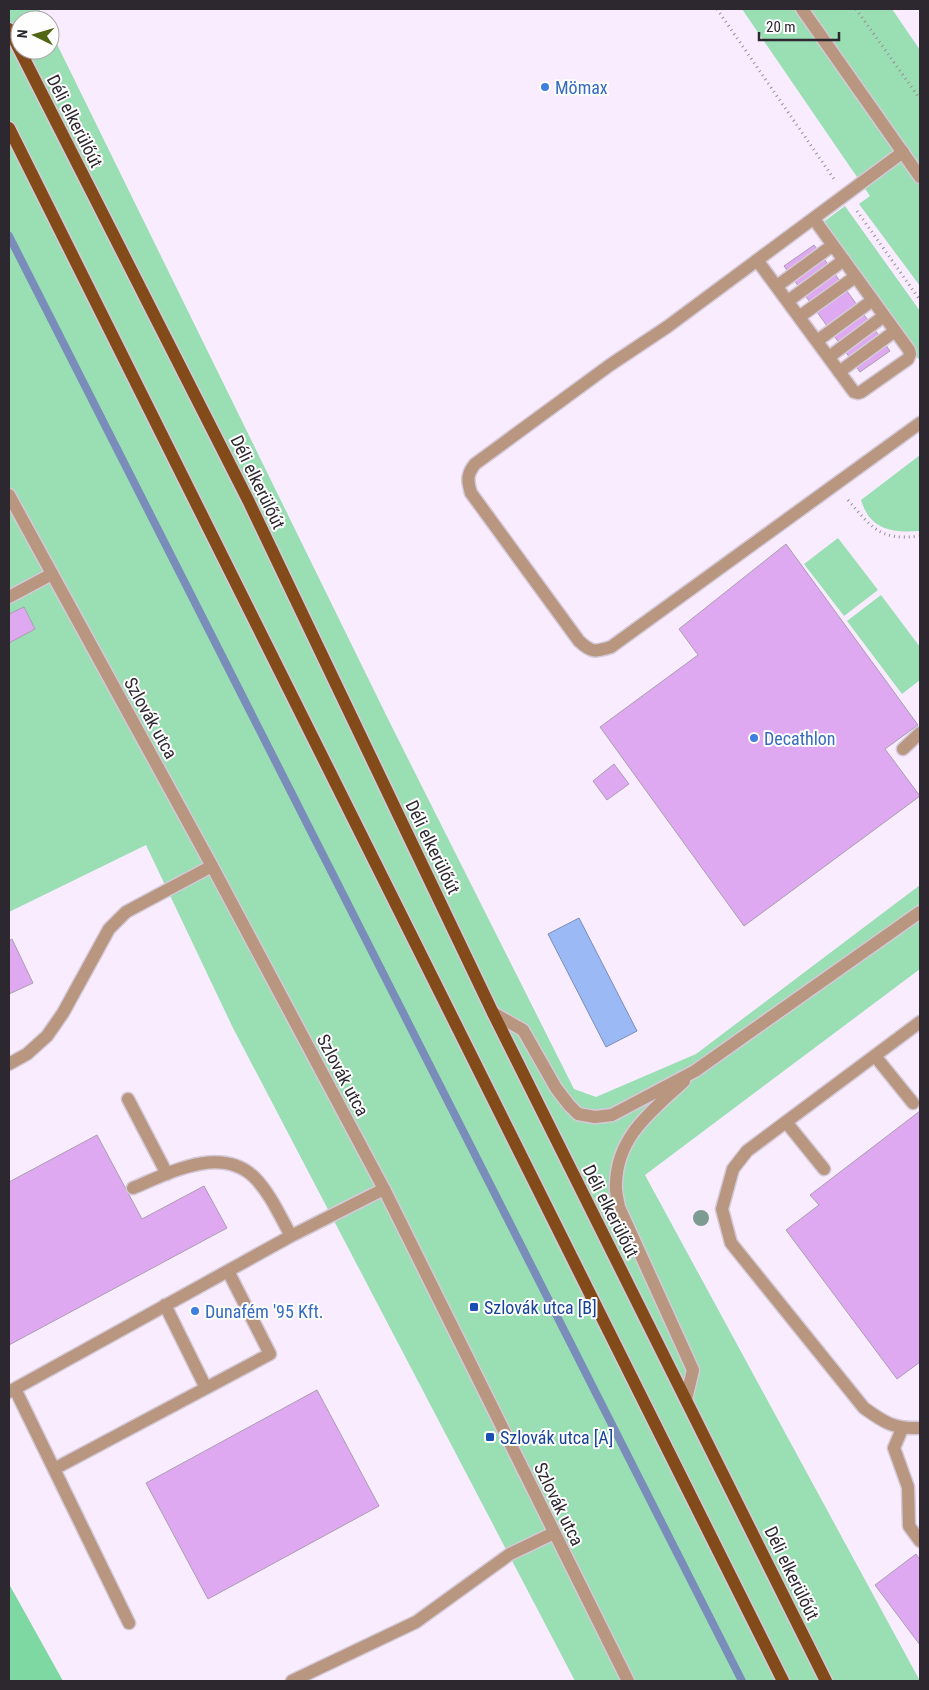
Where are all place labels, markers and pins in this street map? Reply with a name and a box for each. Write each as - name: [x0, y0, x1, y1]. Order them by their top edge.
- place label: Mömax: [555, 77, 608, 98]
- marker: Mömax: [539, 81, 551, 93]
- place label: Decathlon: [764, 728, 836, 749]
- marker: Decathlon: [748, 732, 760, 744]
- place label: Szlovák utca [B]: [484, 1297, 597, 1318]
- place label: Dunafém '95 Kft.: [205, 1301, 324, 1322]
- marker: Szlovák utca [B]: [468, 1301, 480, 1313]
- marker: Dunafém '95 Kft.: [189, 1305, 201, 1317]
- place label: Szlovák utca [A]: [500, 1427, 613, 1448]
- marker: Szlovák utca [A]: [484, 1431, 496, 1443]

